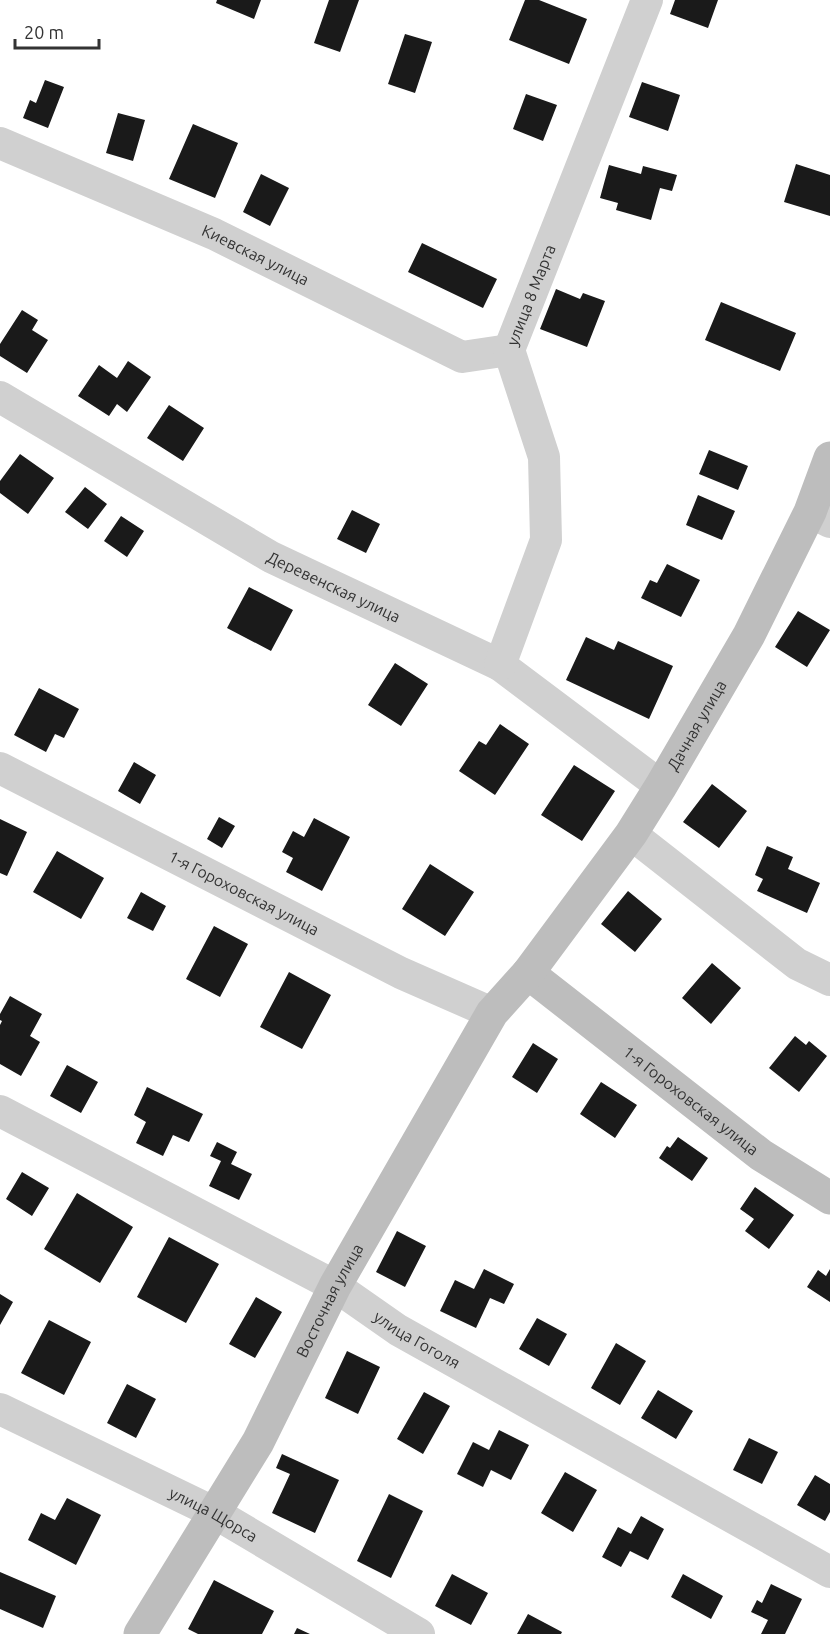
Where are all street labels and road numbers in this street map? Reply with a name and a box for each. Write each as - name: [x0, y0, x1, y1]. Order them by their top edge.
- street label: Киевская улица: [199, 221, 312, 289]
- street label: улица 8 Марта: [503, 242, 559, 348]
- street label: Деревенская улица: [264, 547, 403, 626]
- street label: Дачная улица: [663, 677, 730, 774]
- street label: 1-я Гороховская улица: [166, 847, 322, 939]
- street label: 1-я Гороховская улица: [620, 1042, 762, 1159]
- street label: Восточная улица: [292, 1240, 367, 1360]
- street label: улица Гоголя: [370, 1307, 463, 1372]
- street label: улица Щорса: [166, 1483, 261, 1545]

